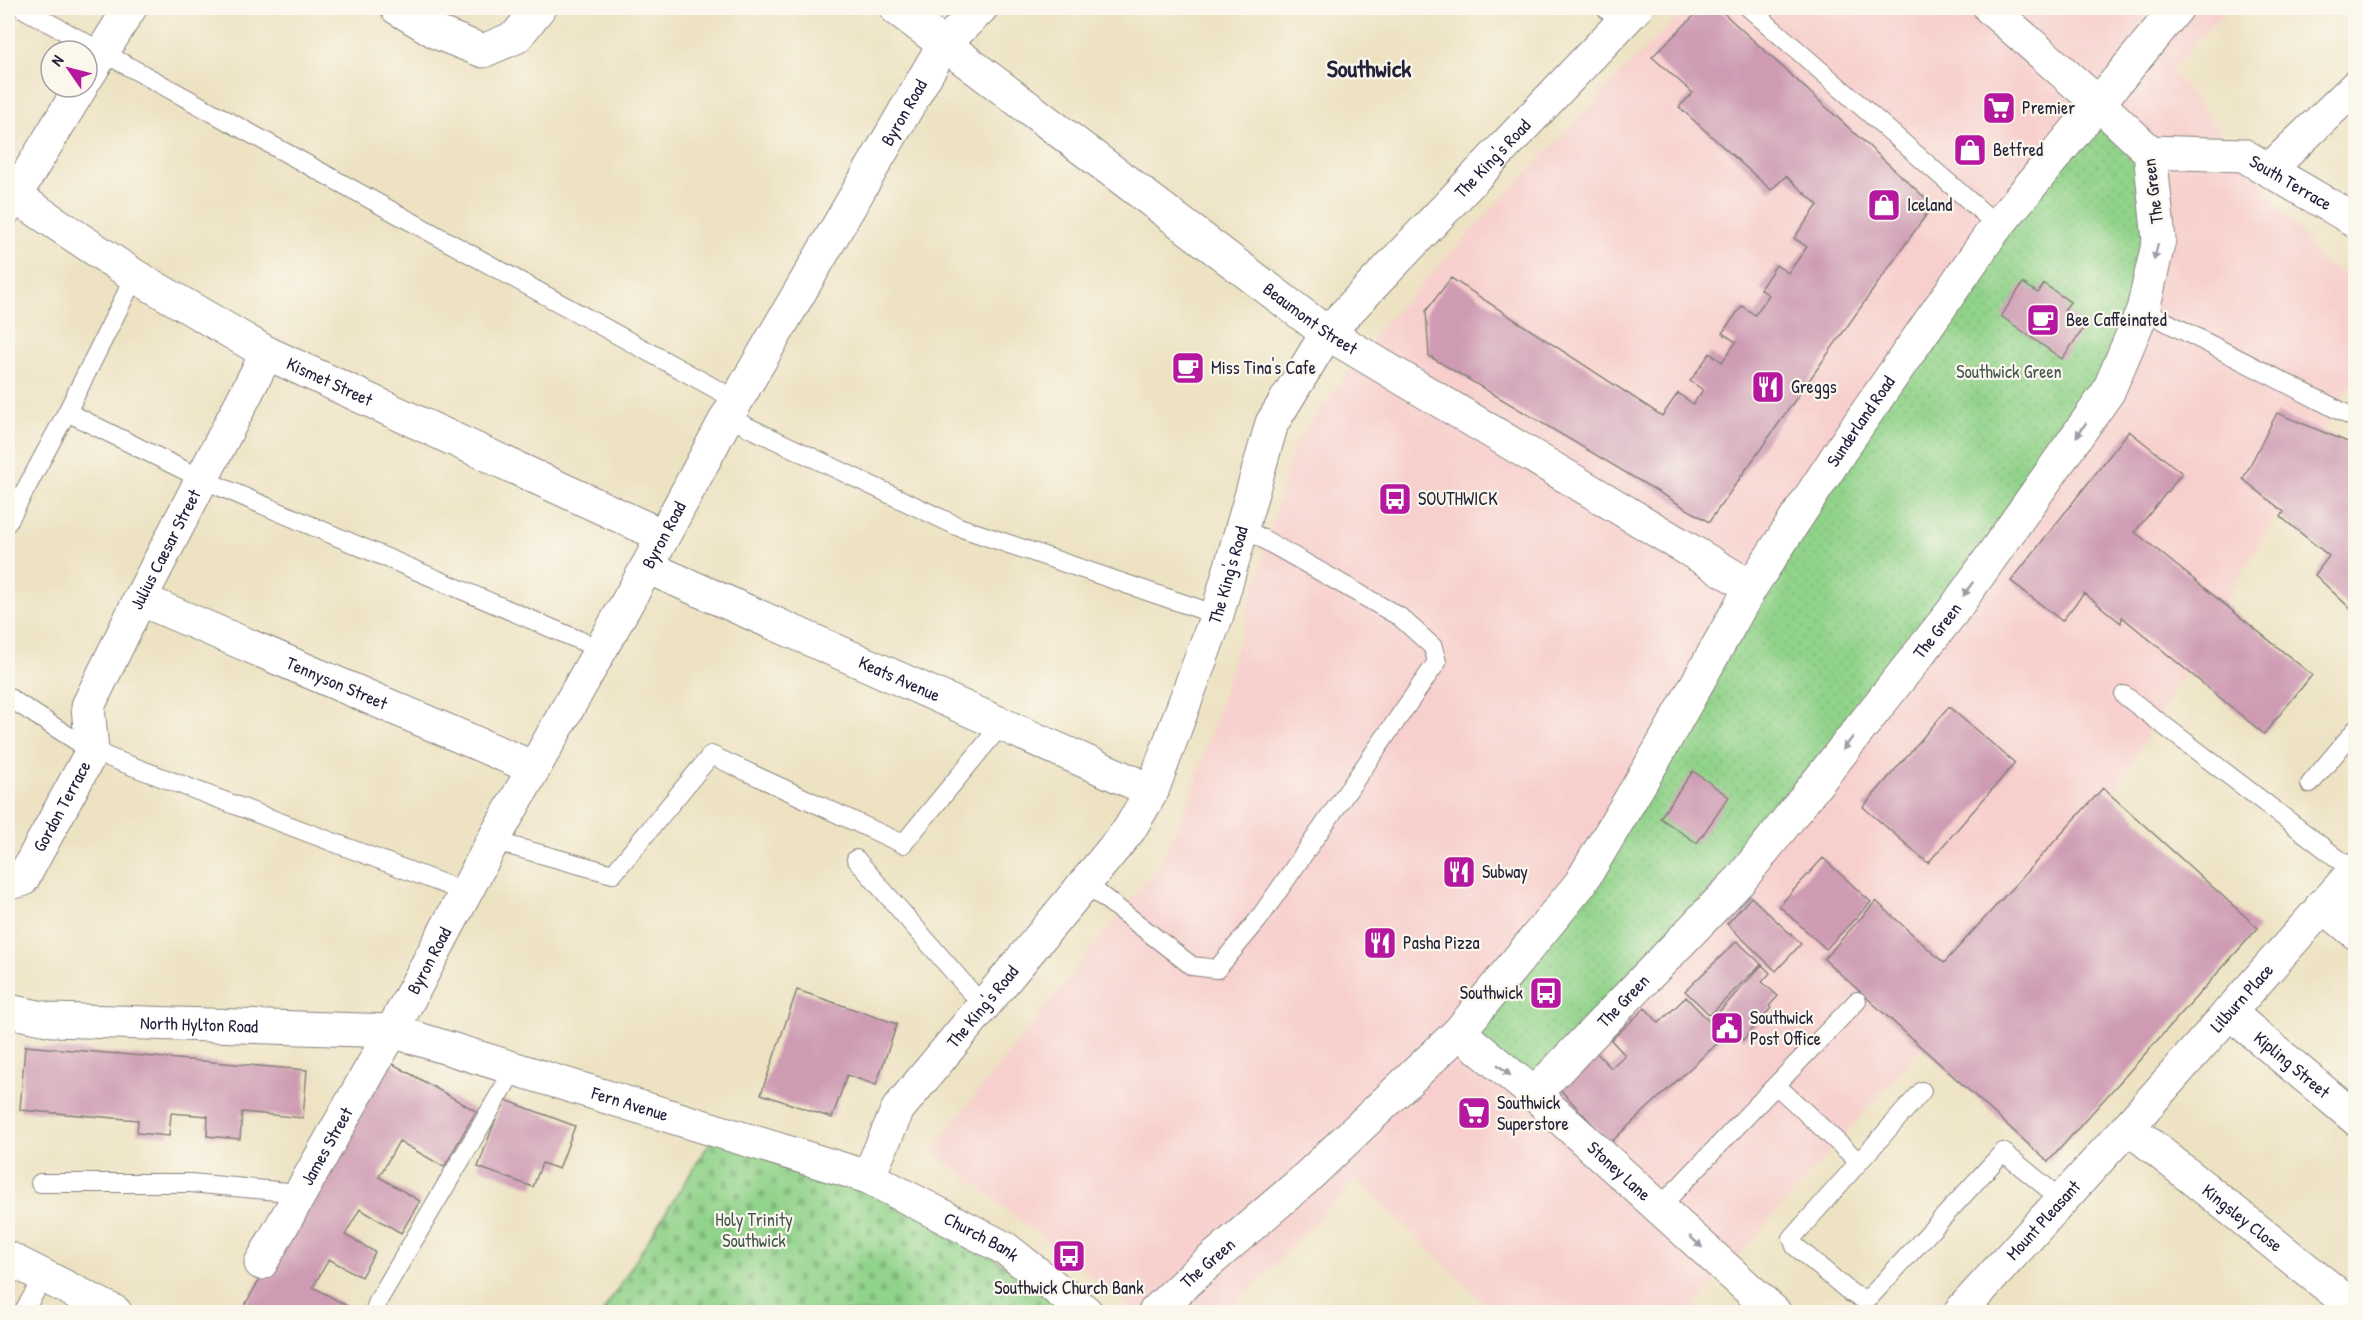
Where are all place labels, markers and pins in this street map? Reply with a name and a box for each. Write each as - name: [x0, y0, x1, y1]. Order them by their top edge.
- supermarket icon: Premier: [1981, 90, 2017, 126]
- place label: Premier: [2022, 95, 2075, 120]
- shop icon: Betfred: [1952, 132, 1988, 168]
- place label: Betfred: [1993, 137, 2043, 162]
- shop icon: Iceland: [1866, 187, 1902, 223]
- place label: Iceland: [1907, 192, 1952, 217]
- cafe icon: Bee Caffeinated: [2025, 302, 2061, 338]
- place label: Bee Caffeinated: [2066, 307, 2167, 332]
- cafe icon: Miss Tina's Cafe: [1170, 350, 1206, 386]
- place label: Miss Tina's Cafe: [1211, 355, 1316, 380]
- restaurant icon: Greggs: [1750, 369, 1786, 405]
- place label: Greggs: [1791, 374, 1837, 399]
- bus stop icon: SOUTHWICK: [1377, 481, 1413, 517]
- place label: SOUTHWICK: [1418, 486, 1498, 511]
- restaurant icon: Subway: [1441, 854, 1477, 890]
- place label: Subway: [1482, 859, 1528, 884]
- restaurant icon: Pasha Pizza: [1362, 925, 1398, 961]
- place label: Pasha Pizza: [1403, 930, 1480, 955]
- bus stop icon: Southwick: [1528, 975, 1564, 1011]
- place label: Southwick: [1460, 980, 1524, 1005]
- place label: Southwick Post Office: [1750, 1005, 1821, 1051]
- public building icon: Southwick Post Office: [1709, 1010, 1745, 1046]
- place label: Southwick Superstore: [1497, 1090, 1569, 1136]
- supermarket icon: Southwick Superstore: [1456, 1095, 1492, 1131]
- bus stop icon: Southwick Church Bank: [1051, 1238, 1087, 1274]
- place label: Southwick Church Bank: [994, 1275, 1144, 1300]

